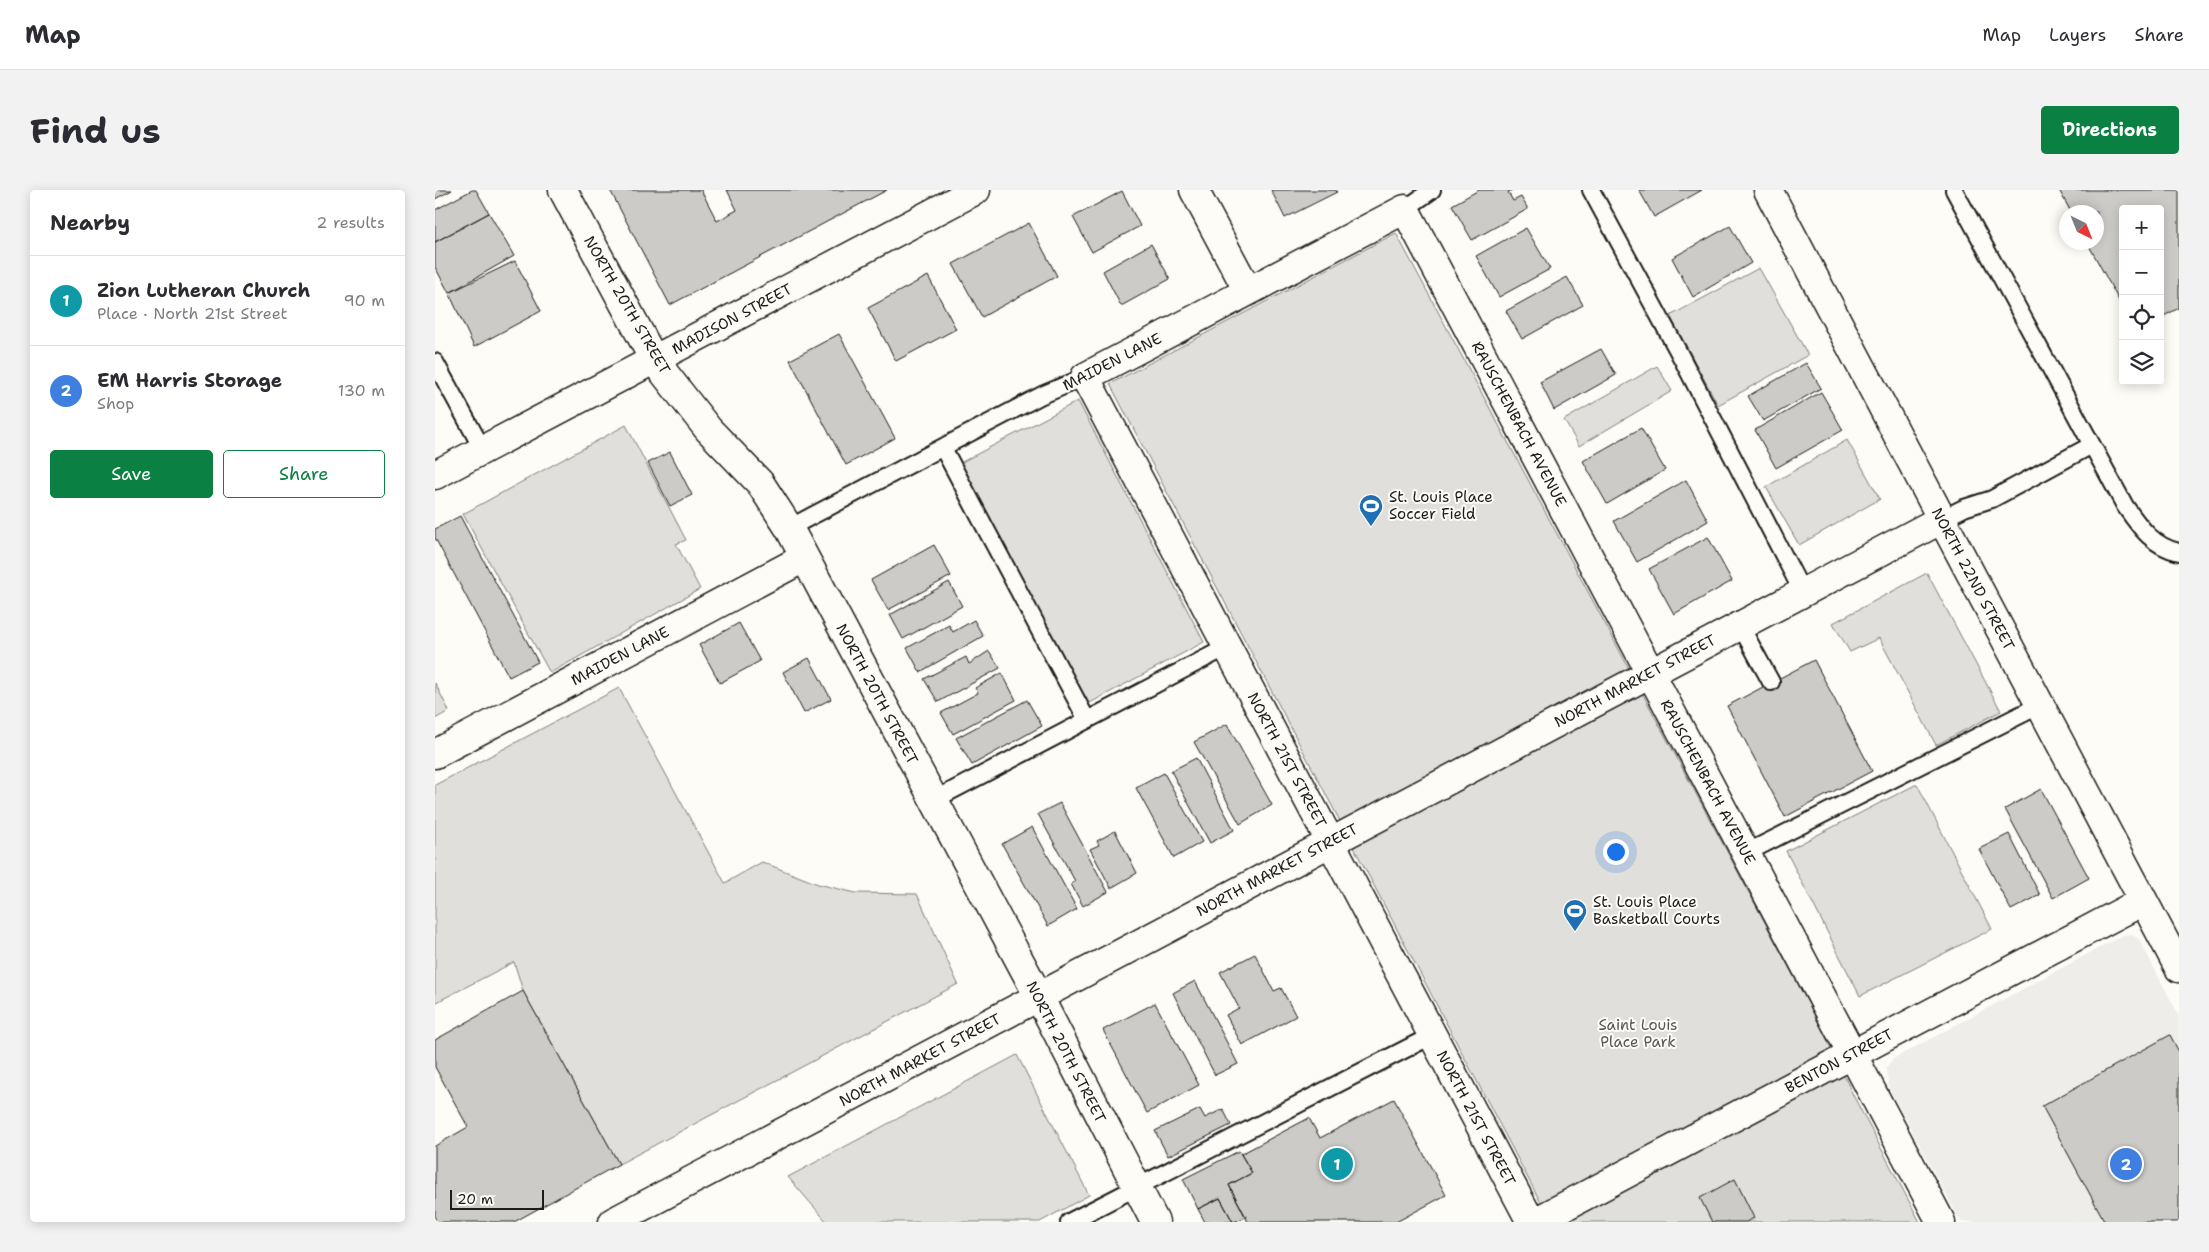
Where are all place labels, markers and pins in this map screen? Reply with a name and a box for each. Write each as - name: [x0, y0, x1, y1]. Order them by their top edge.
- place label: St. Louis Place Soccer Field: [1389, 487, 1493, 524]
- sports icon: St. Louis Place Soccer Field: [1358, 493, 1384, 527]
- place label: St. Louis Place Basketball Courts: [1593, 892, 1720, 929]
- sports icon: St. Louis Place Basketball Courts: [1562, 898, 1588, 932]
- pin: 1: [1321, 1145, 1353, 1183]
- pin: 2: [2110, 1145, 2142, 1183]

